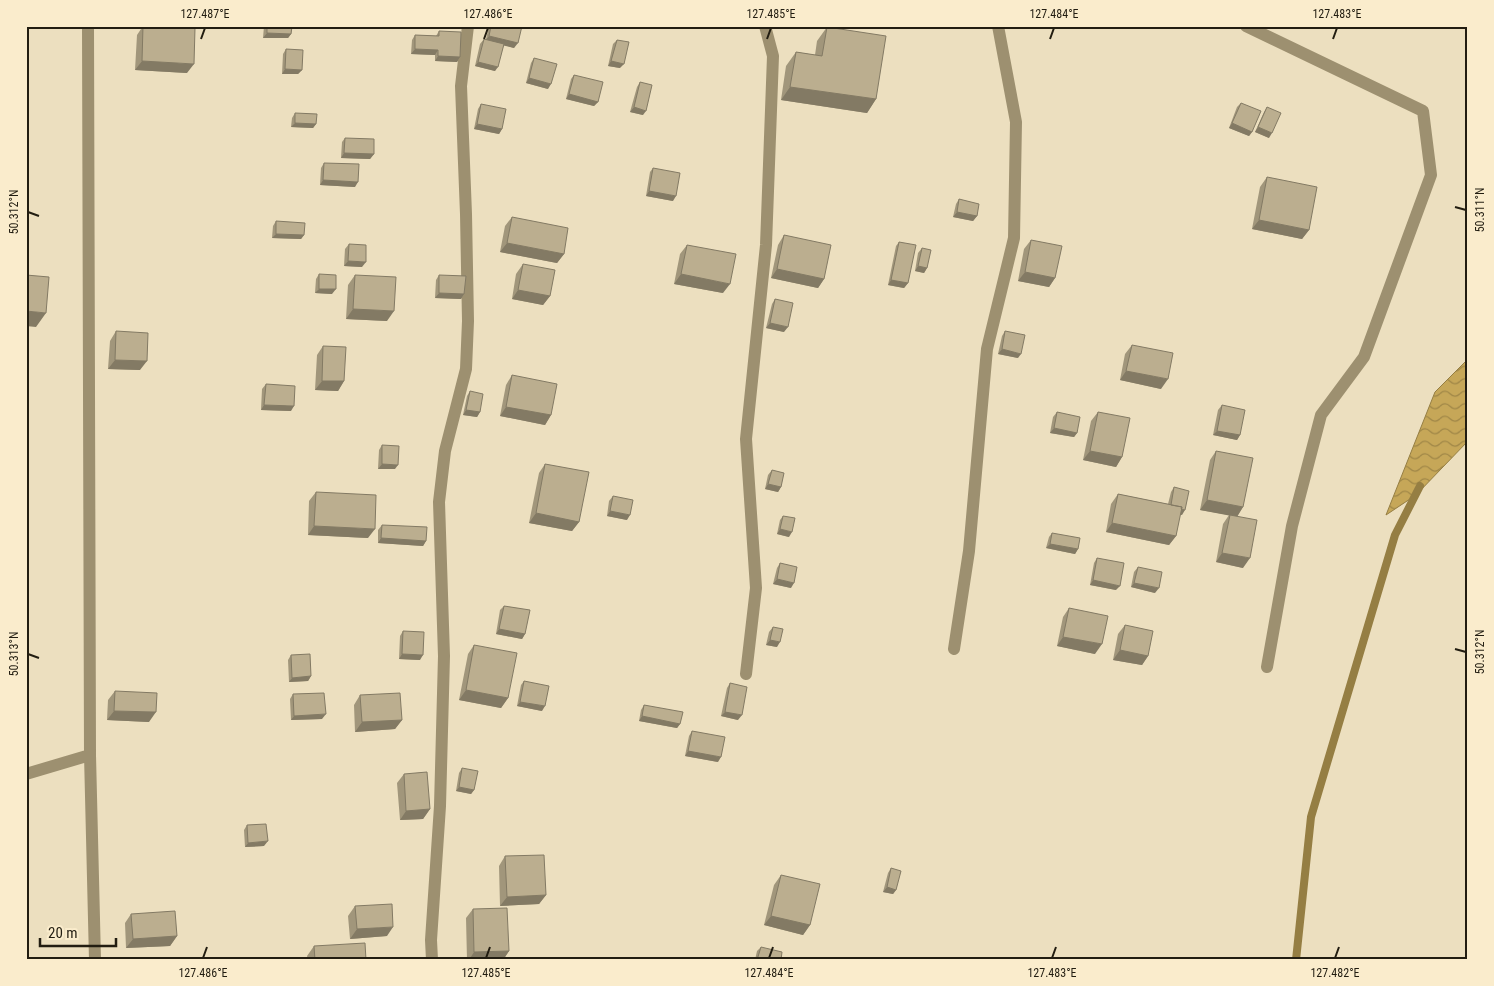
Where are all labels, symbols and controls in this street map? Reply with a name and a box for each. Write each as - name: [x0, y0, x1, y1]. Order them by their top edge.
- text: 127.487°E: [180, 7, 230, 21]
- text: 127.486°E: [463, 7, 513, 21]
- text: 127.485°E: [746, 7, 796, 21]
- text: 127.484°E: [1029, 7, 1079, 21]
- text: 127.483°E: [1312, 7, 1362, 21]
- text: 50.311°N: [1473, 188, 1487, 232]
- text: 50.312°N: [7, 190, 21, 234]
- text: 50.312°N: [1473, 630, 1487, 674]
- text: 50.313°N: [7, 632, 21, 676]
- scale bar: [40, 916, 116, 948]
- text: 20 m: [48, 924, 78, 942]
- text: 127.486°E: [178, 966, 228, 980]
- text: 127.485°E: [461, 966, 511, 980]
- text: 127.484°E: [744, 966, 794, 980]
- text: 127.483°E: [1027, 966, 1077, 980]
- text: 127.482°E: [1310, 966, 1360, 980]

